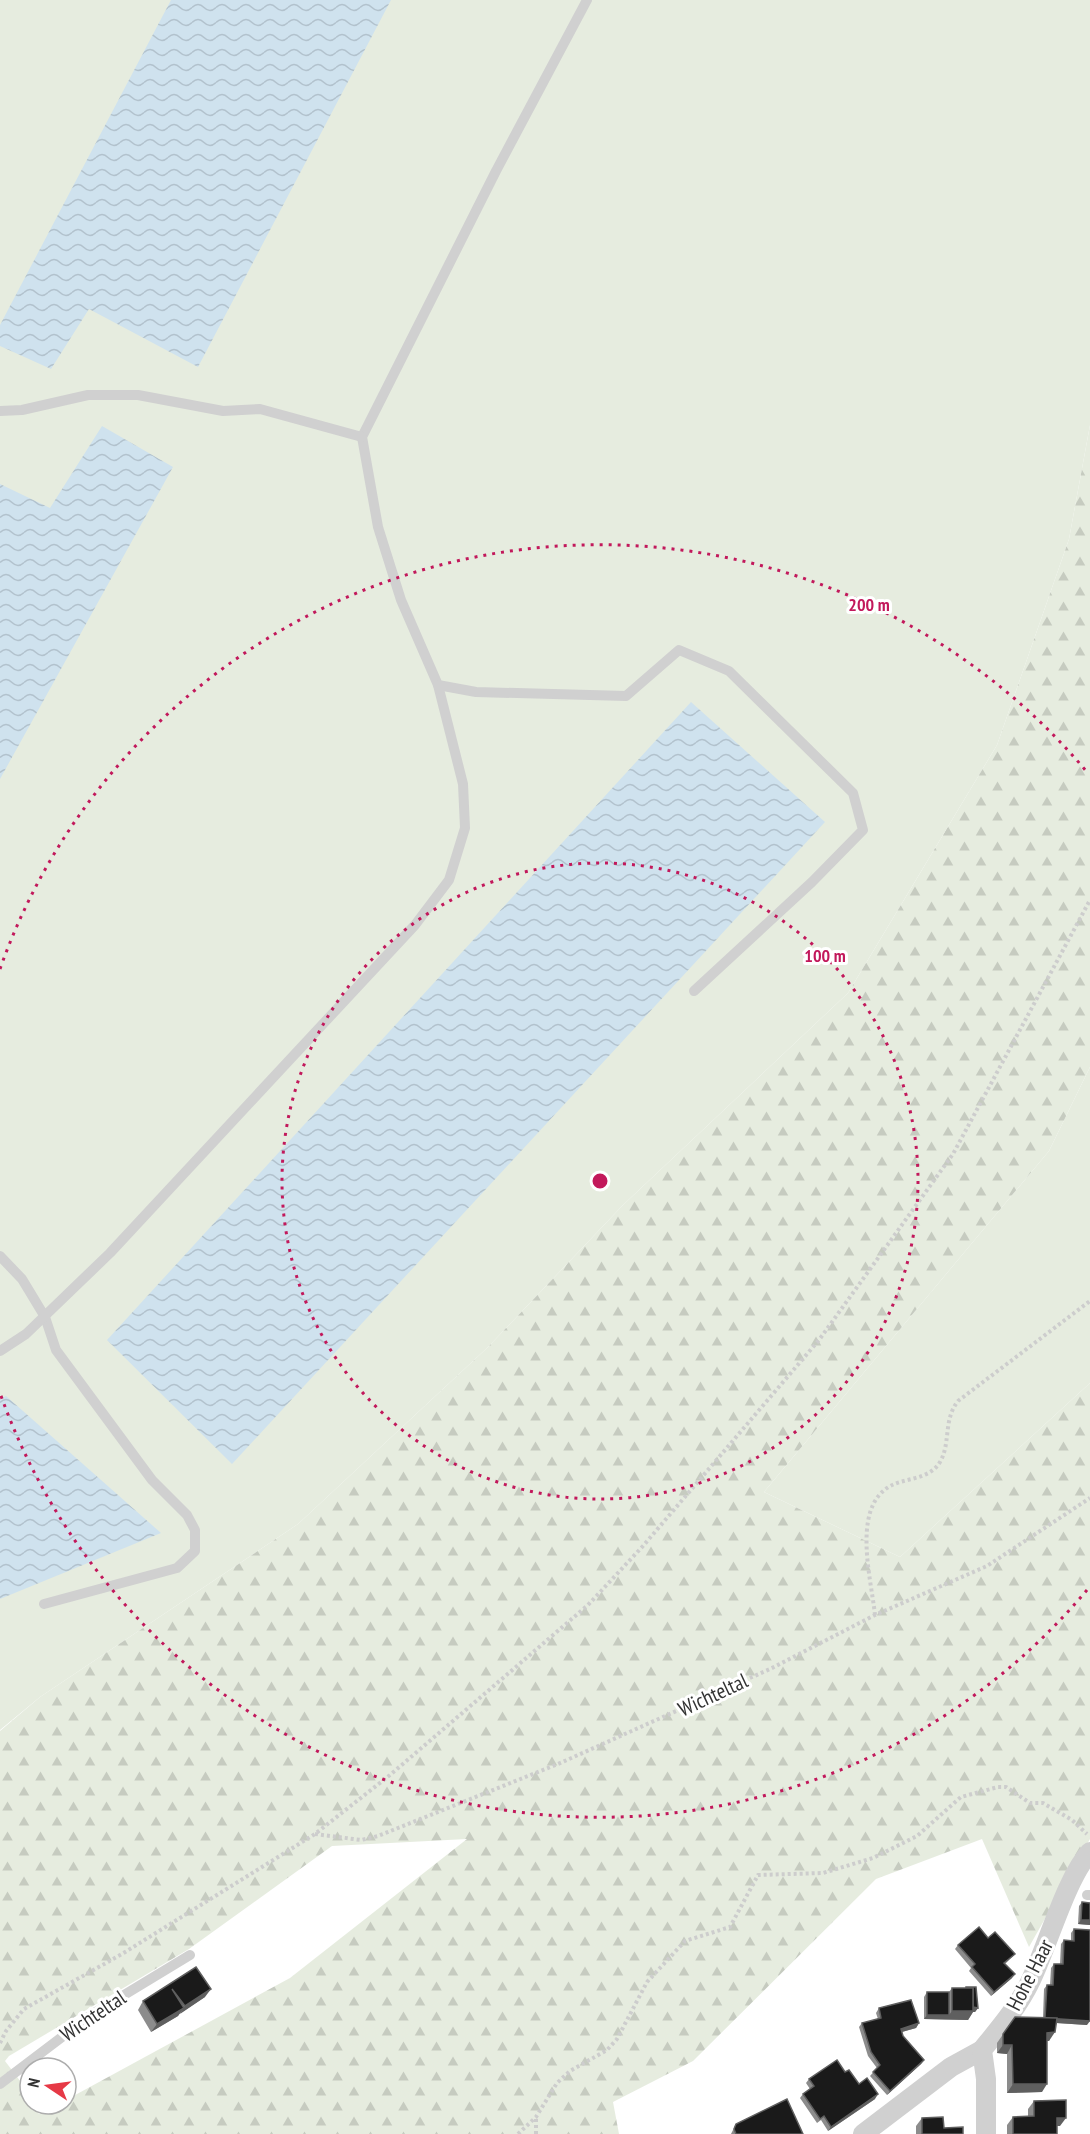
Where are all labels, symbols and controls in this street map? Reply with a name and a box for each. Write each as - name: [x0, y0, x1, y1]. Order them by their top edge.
- text: 200 m: [848, 593, 890, 616]
- text: 100 m: [804, 944, 846, 967]
- centre of rings: [590, 1171, 610, 1191]
- street label: Wichteltal: [674, 1667, 752, 1722]
- street label: Hohe Haar: [1000, 1934, 1059, 2015]
- street label: Wichteltal: [55, 1984, 131, 2047]
- north arrow: [18, 2056, 78, 2116]
- text: N: [23, 2076, 44, 2089]

